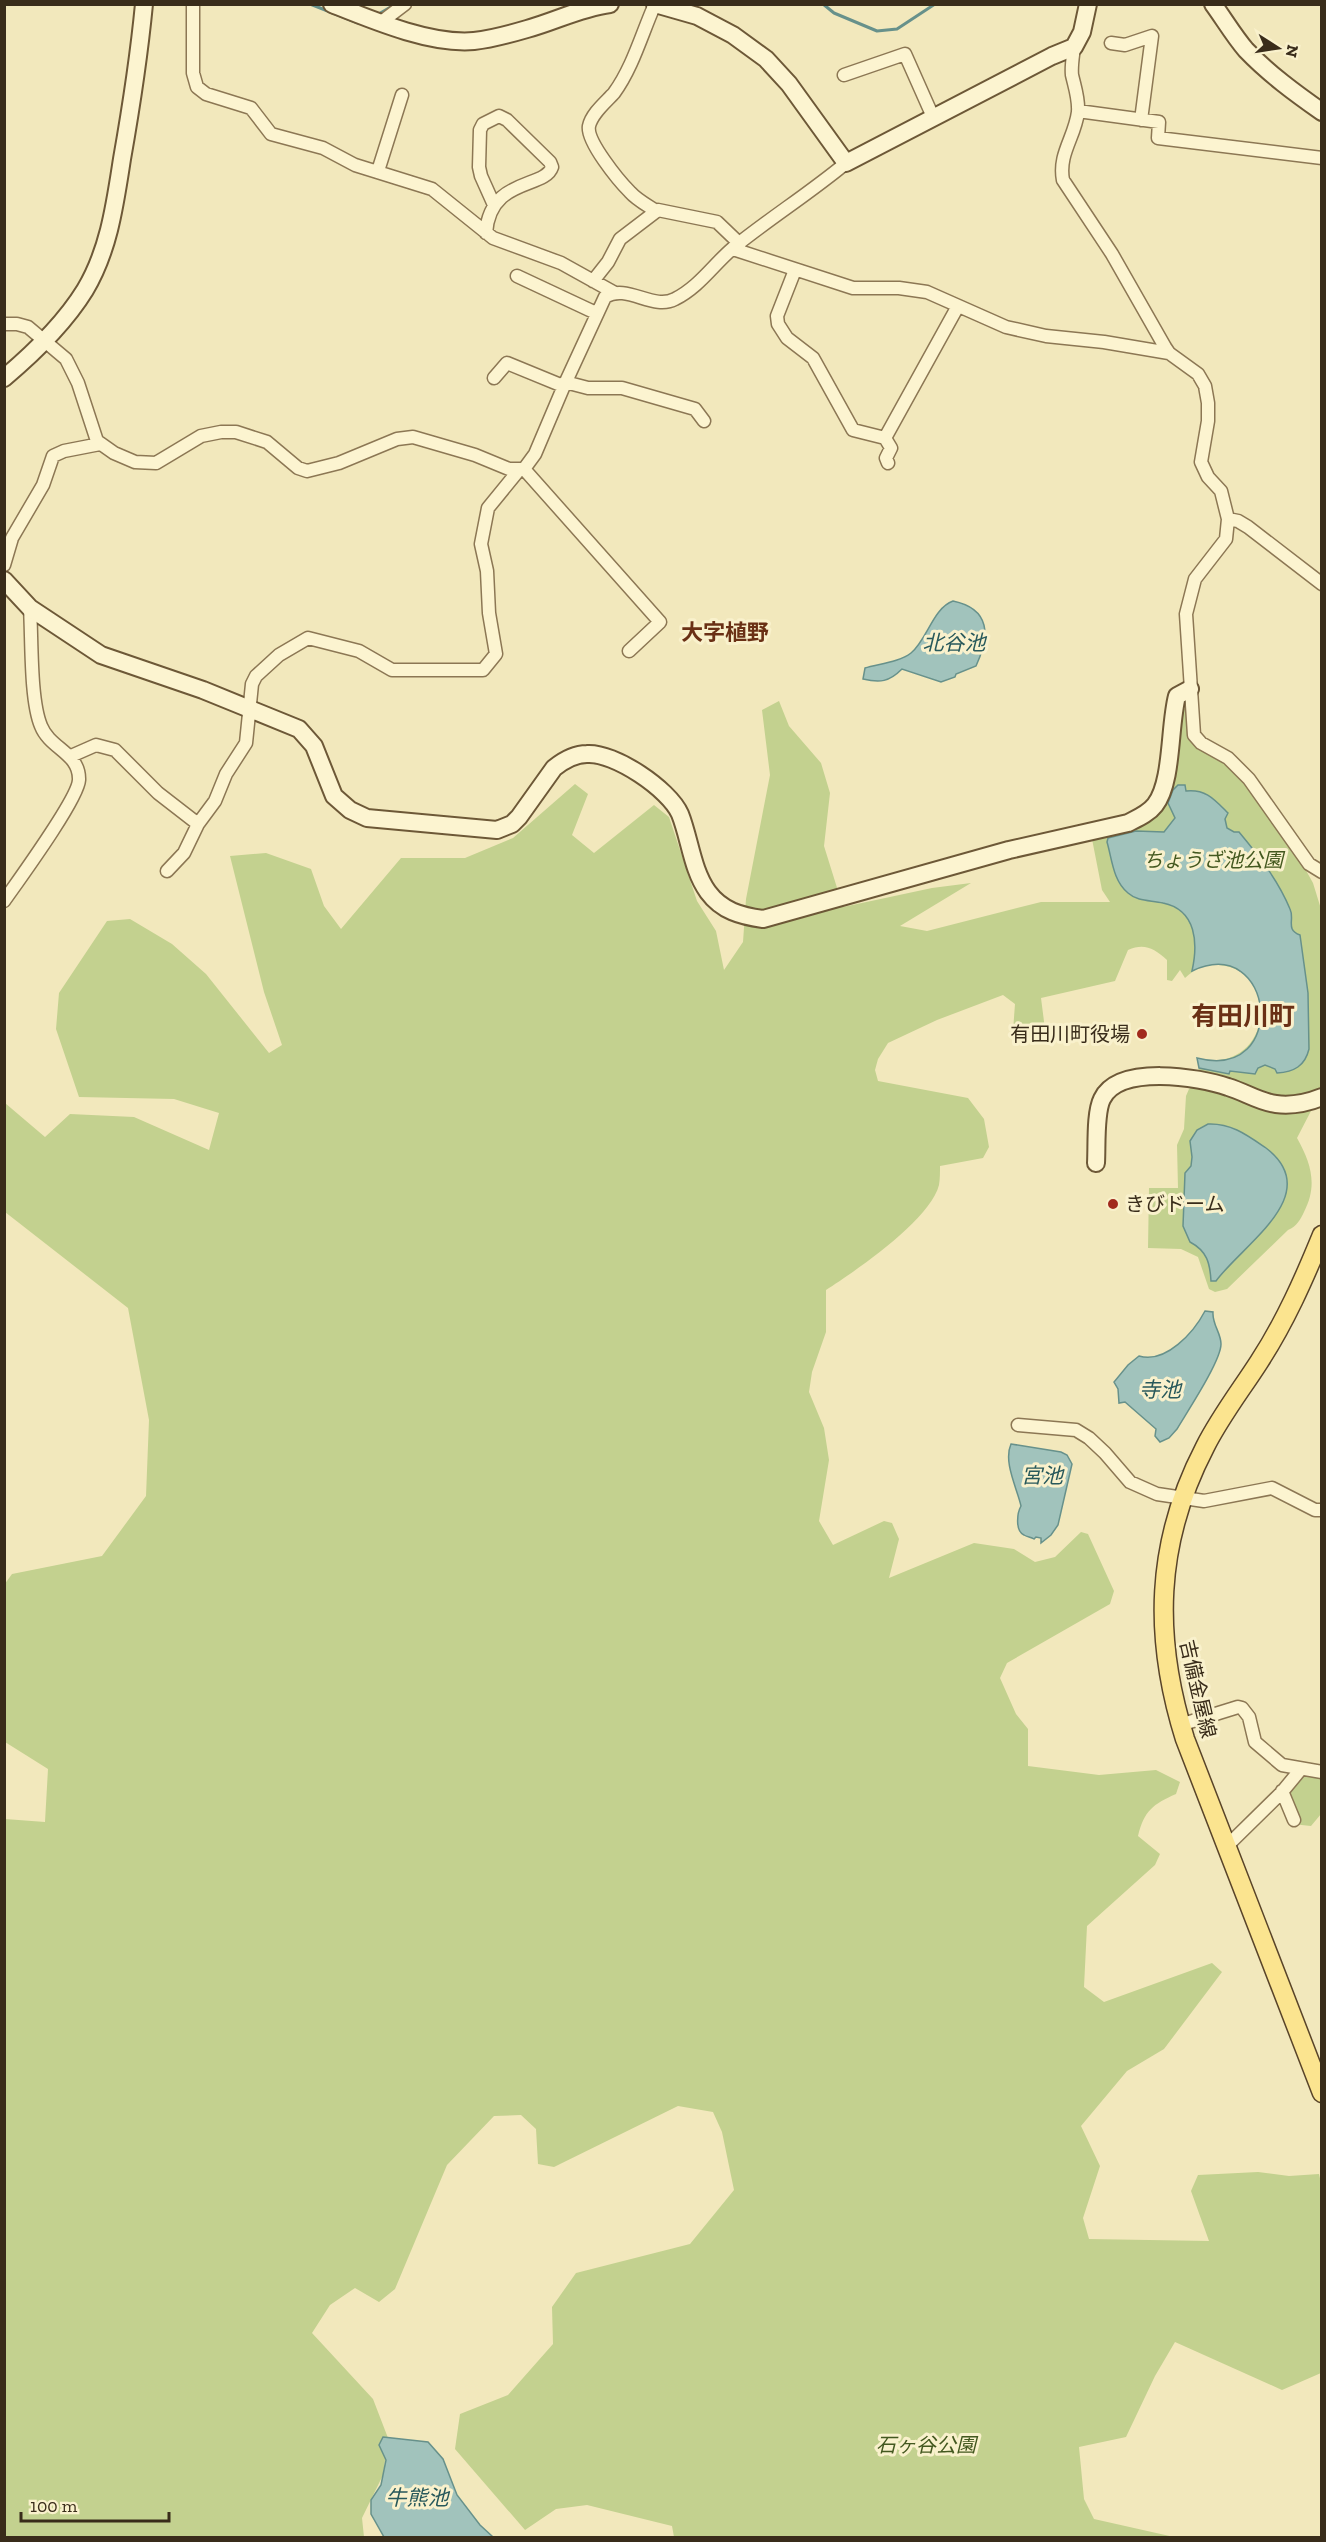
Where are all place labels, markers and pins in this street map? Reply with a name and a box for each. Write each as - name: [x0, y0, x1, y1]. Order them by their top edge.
- place label: 有田川町役場: [1010, 1022, 1130, 1046]
- marker: 有田川町役場: [1135, 1027, 1149, 1041]
- place label: きびドーム: [1125, 1192, 1224, 1216]
- marker: きびドーム: [1106, 1197, 1120, 1211]

